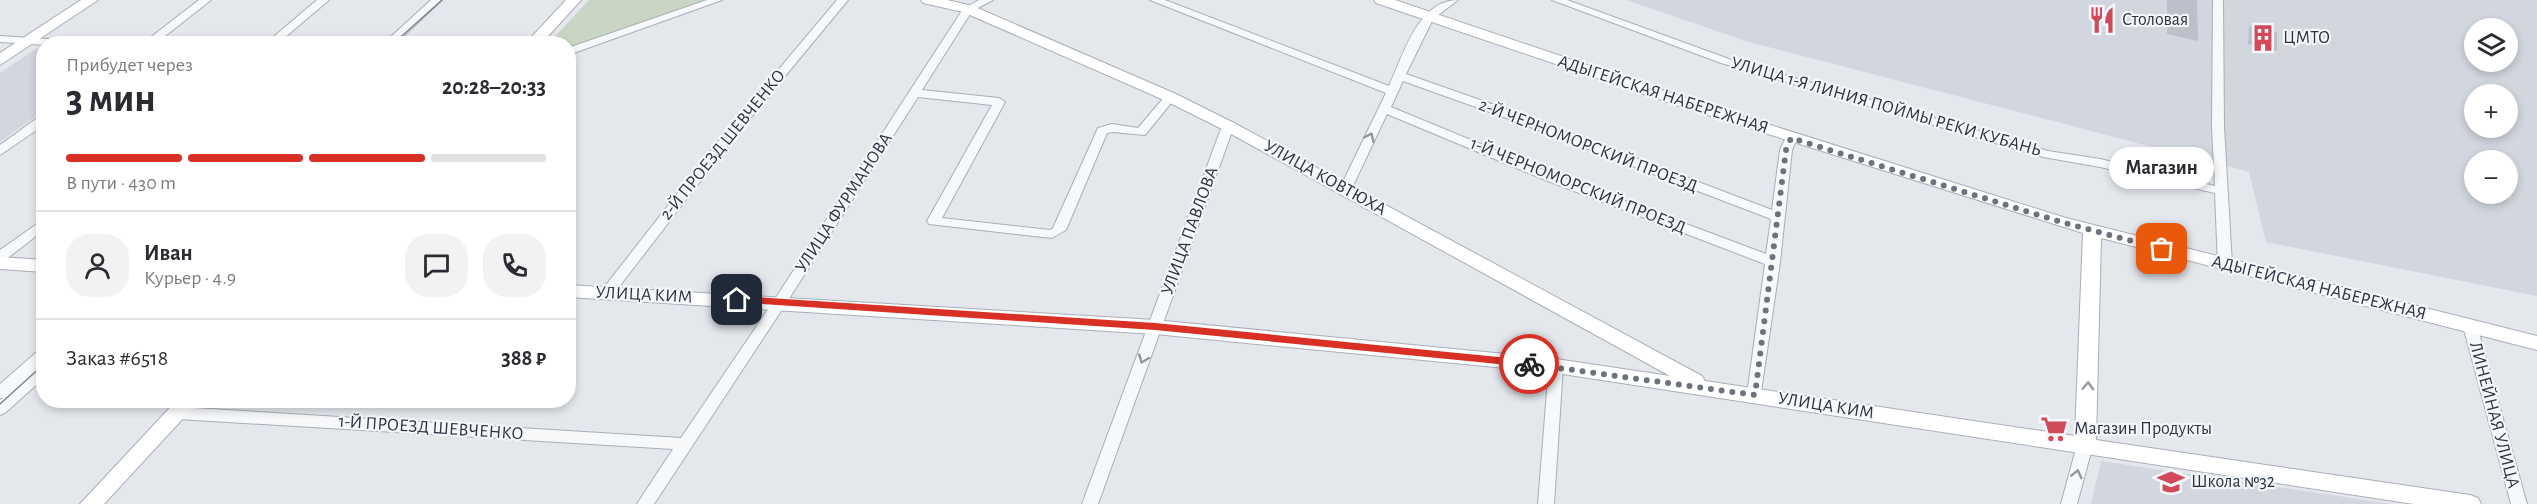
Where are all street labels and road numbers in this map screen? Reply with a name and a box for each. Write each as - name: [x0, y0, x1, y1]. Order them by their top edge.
- street label: АДЫГЕЙСКАЯ НАБЕРЕЖНАЯ: [1555, 50, 1771, 138]
- street label: УЛИЦА 1-Я ЛИНИЯ ПОЙМЫ РЕКИ КУБАНЬ: [1729, 52, 2044, 160]
- street label: 2-Й ПРОЕЗД ШЕВЧЕНКО: [655, 65, 789, 223]
- street label: 2-Й ЧЕРНОМОРСКИЙ ПРОЕЗД: [1476, 94, 1701, 196]
- street label: УЛИЦА ФУРМАНОВА: [792, 130, 896, 276]
- street label: 1-Й ЧЕРНОМОРСКИЙ ПРОЕЗД: [1468, 133, 1689, 238]
- street label: УЛИЦА КОВТЮХА: [1261, 137, 1389, 219]
- street label: УЛИЦА ПАВЛОВА: [1158, 164, 1222, 297]
- street label: АДЫГЕЙСКАЯ НАБЕРЕЖНАЯ: [2210, 251, 2429, 323]
- street label: УЛИЦА КИМ: [595, 283, 693, 307]
- street label: ЛИНЕЙНАЯ УЛИЦА: [2466, 339, 2524, 491]
- street label: УЛИЦА КИМ: [1777, 390, 1875, 422]
- street label: 1-Й ПРОЕЗД ШЕВЧЕНКО: [338, 411, 524, 443]

